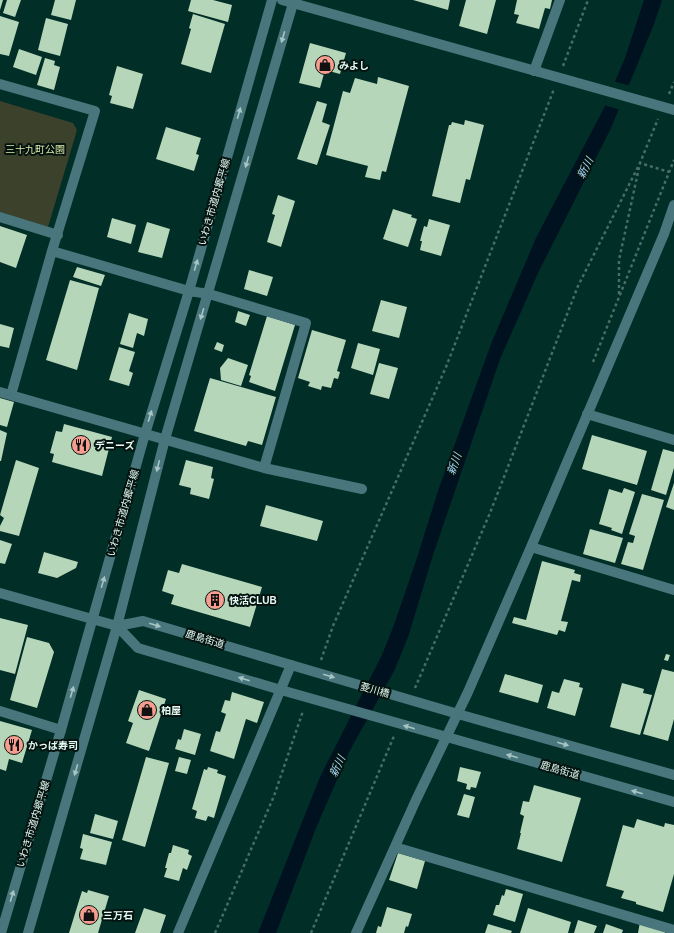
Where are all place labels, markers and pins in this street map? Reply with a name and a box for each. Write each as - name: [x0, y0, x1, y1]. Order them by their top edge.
- shop icon: みよし: [314, 54, 336, 76]
- place label: みよし: [339, 60, 369, 71]
- restaurant icon: デニーズ: [70, 434, 92, 456]
- place label: デニーズ: [95, 440, 135, 451]
- building icon: 快活CLUB: [204, 589, 226, 611]
- place label: 快活CLUB: [229, 595, 277, 606]
- shop icon: 柏屋: [136, 699, 158, 721]
- place label: 柏屋: [161, 705, 181, 716]
- restaurant icon: かっぱ寿司: [3, 734, 25, 756]
- place label: かっぱ寿司: [28, 740, 78, 751]
- shop icon: 三万石: [78, 904, 100, 926]
- place label: 三万石: [103, 910, 133, 921]

